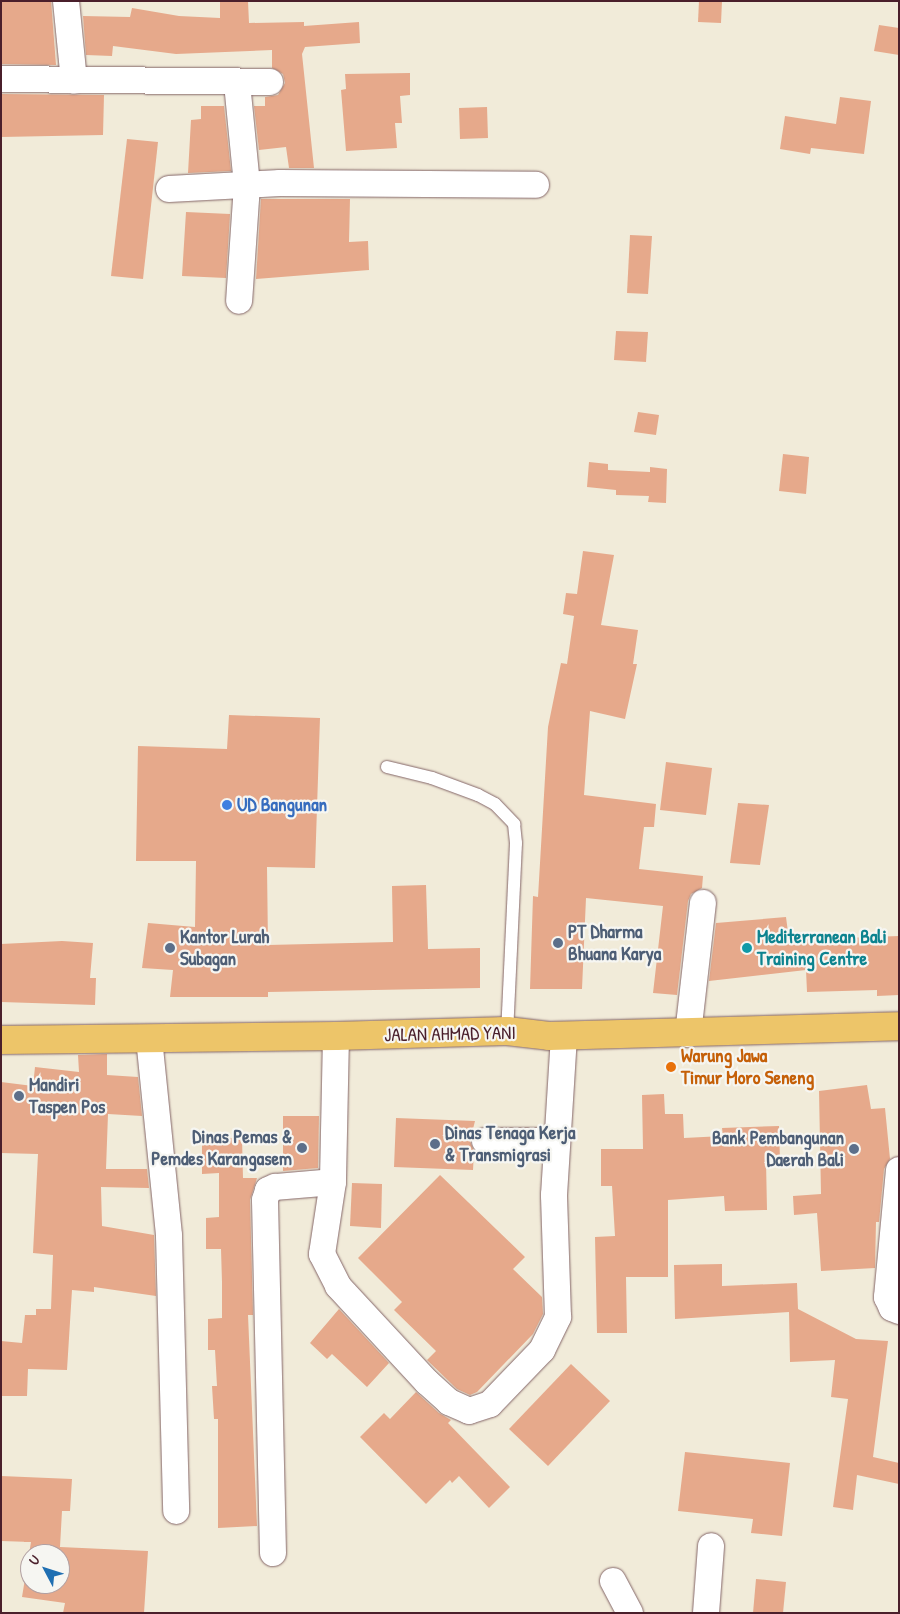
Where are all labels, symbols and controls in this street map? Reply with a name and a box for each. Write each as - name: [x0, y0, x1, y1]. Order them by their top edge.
- place label: UD Bangunan: [237, 794, 327, 816]
- marker: UD Bangunan: [221, 799, 233, 811]
- place label: PT Dharma Bhuana Karya: [568, 921, 661, 965]
- place label: Kantor Lurah Subagan: [180, 926, 269, 970]
- place label: Mediterranean Bali Training Centre: [757, 926, 887, 970]
- marker: PT Dharma Bhuana Karya: [552, 937, 564, 949]
- marker: Kantor Lurah Subagan: [164, 942, 176, 954]
- marker: Mediterranean Bali Training Centre: [741, 942, 753, 954]
- street label: JALAN AHMAD YANI: [384, 1021, 516, 1047]
- place label: Warung Jawa Timur Moro Seneng: [681, 1045, 814, 1089]
- marker: Warung Jawa Timur Moro Seneng: [665, 1061, 677, 1073]
- place label: Mandiri Taspen Pos: [29, 1074, 105, 1118]
- marker: Mandiri Taspen Pos: [13, 1090, 25, 1102]
- place label: Dinas Tenaga Kerja & Transmigrasi: [445, 1122, 575, 1166]
- place label: Dinas Pemas & Pemdes Karangasem: [151, 1126, 292, 1170]
- place label: Bank Pembangunan Daerah Bali: [712, 1127, 844, 1171]
- marker: Dinas Tenaga Kerja & Transmigrasi: [429, 1138, 441, 1150]
- marker: Dinas Pemas & Pemdes Karangasem: [296, 1142, 308, 1154]
- marker: Bank Pembangunan Daerah Bali: [848, 1143, 860, 1155]
- north arrow: [20, 1544, 70, 1594]
- text: U: [24, 1551, 44, 1569]

